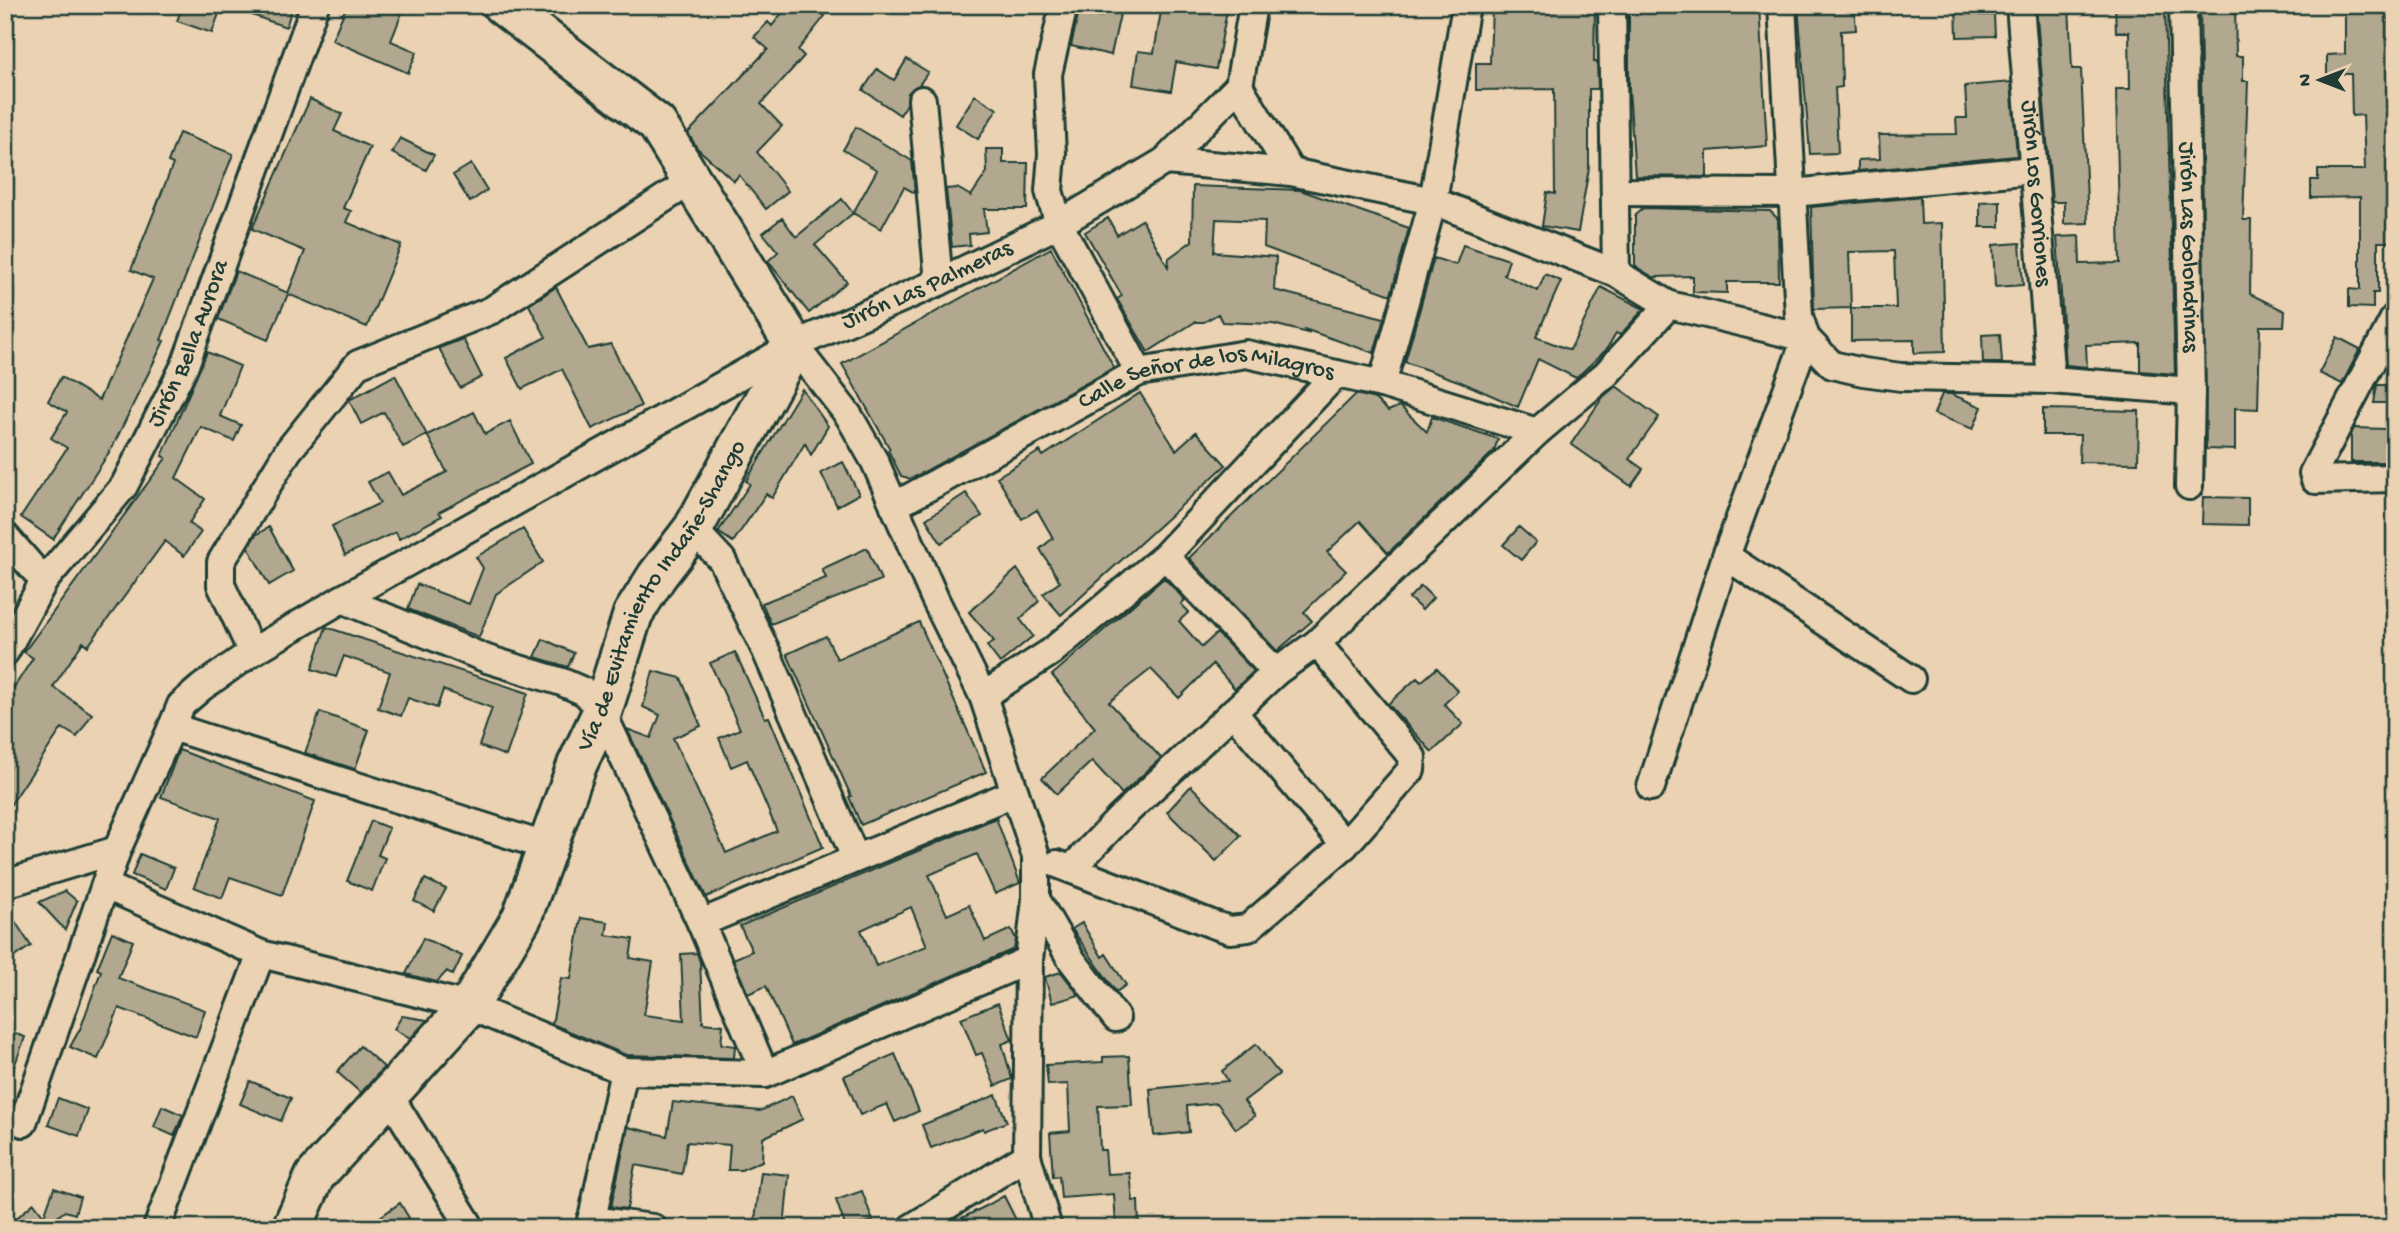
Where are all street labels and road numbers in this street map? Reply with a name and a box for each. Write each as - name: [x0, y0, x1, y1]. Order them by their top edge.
- street label: Jirón Los Gorriones: [2013, 99, 2058, 289]
- street label: Jirón Las Golondrinas: [2171, 141, 2205, 354]
- street label: Jirón Las Palmeras: [837, 234, 1019, 337]
- street label: Jirón Bella Aurora: [141, 255, 236, 432]
- street label: Calle Señor de los Milagros: [1073, 339, 1338, 417]
- street label: Vía de Evitamiento Indañe-Shango: [570, 435, 753, 757]

